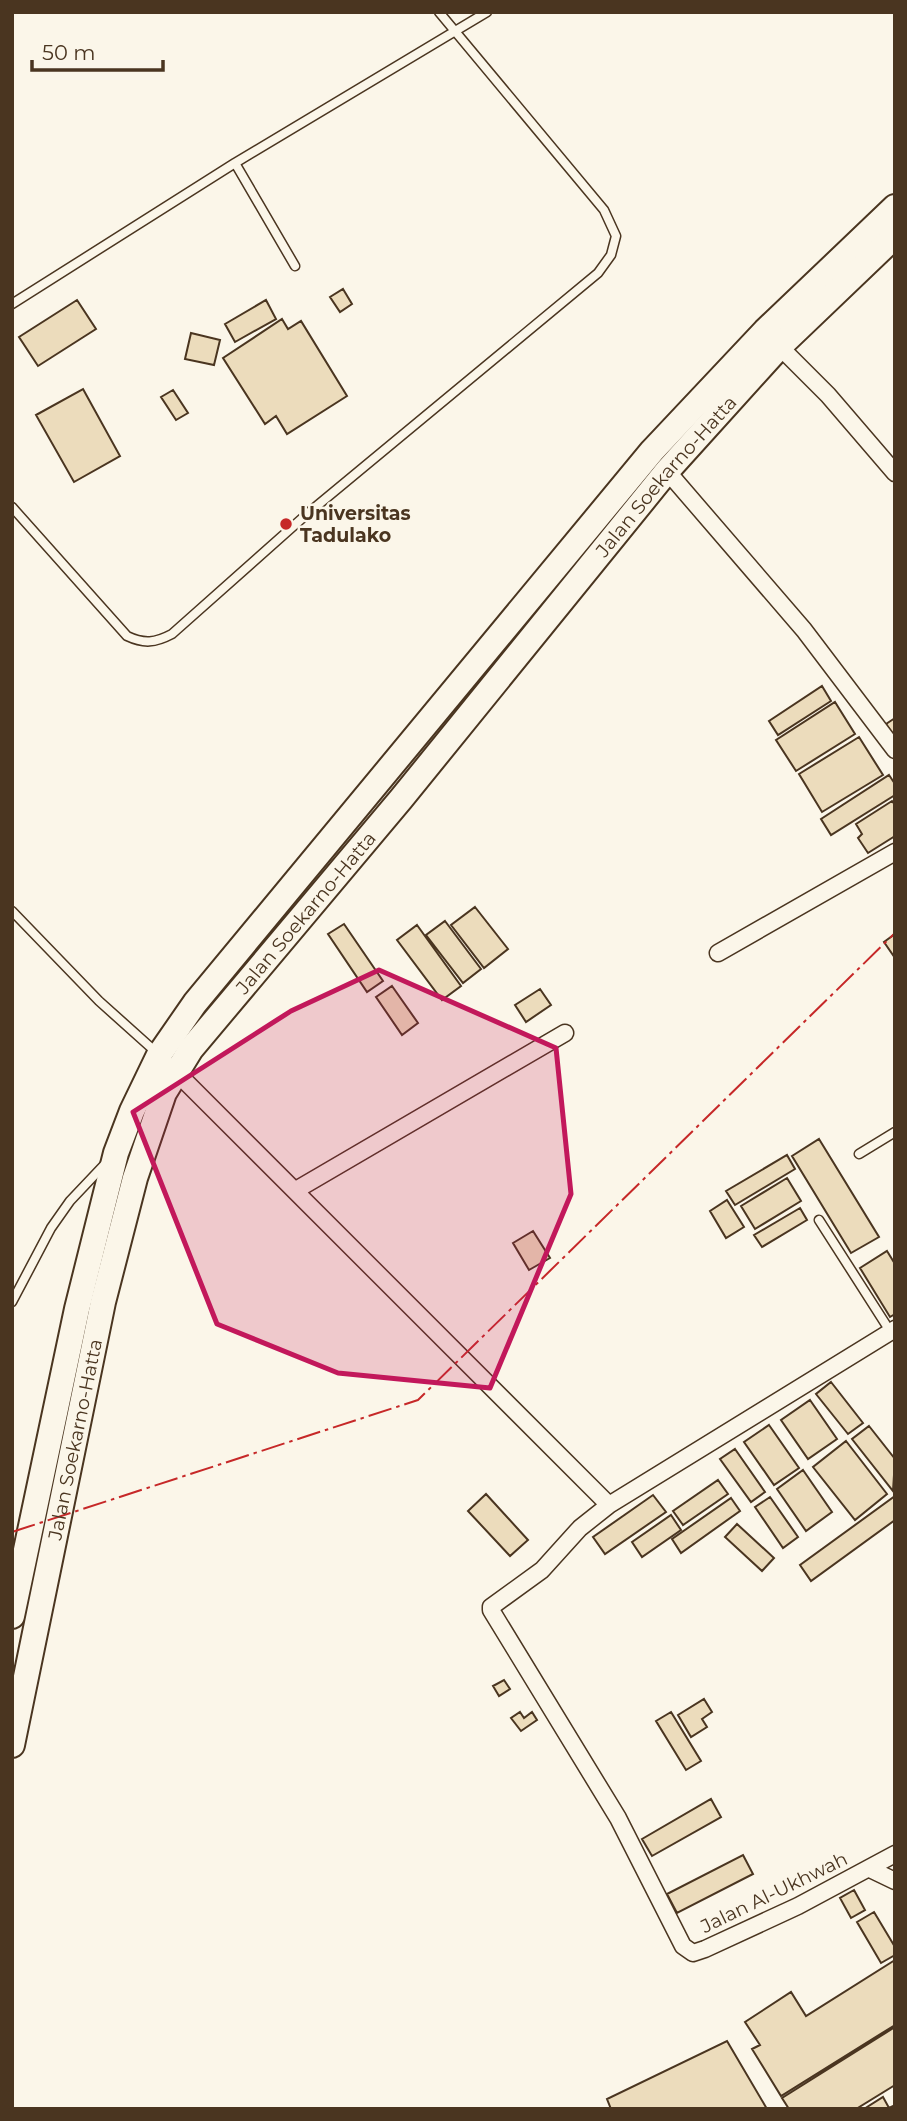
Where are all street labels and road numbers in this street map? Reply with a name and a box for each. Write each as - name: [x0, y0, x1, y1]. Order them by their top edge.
- street label: Jalan Soekarno-Hatta: [590, 391, 742, 562]
- street label: Jalan Soekarno-Hatta: [231, 827, 381, 999]
- street label: Jalan Soekarno-Hatta: [43, 1337, 107, 1543]
- street label: Jalan Al-Ukhwah: [696, 1847, 851, 1938]

